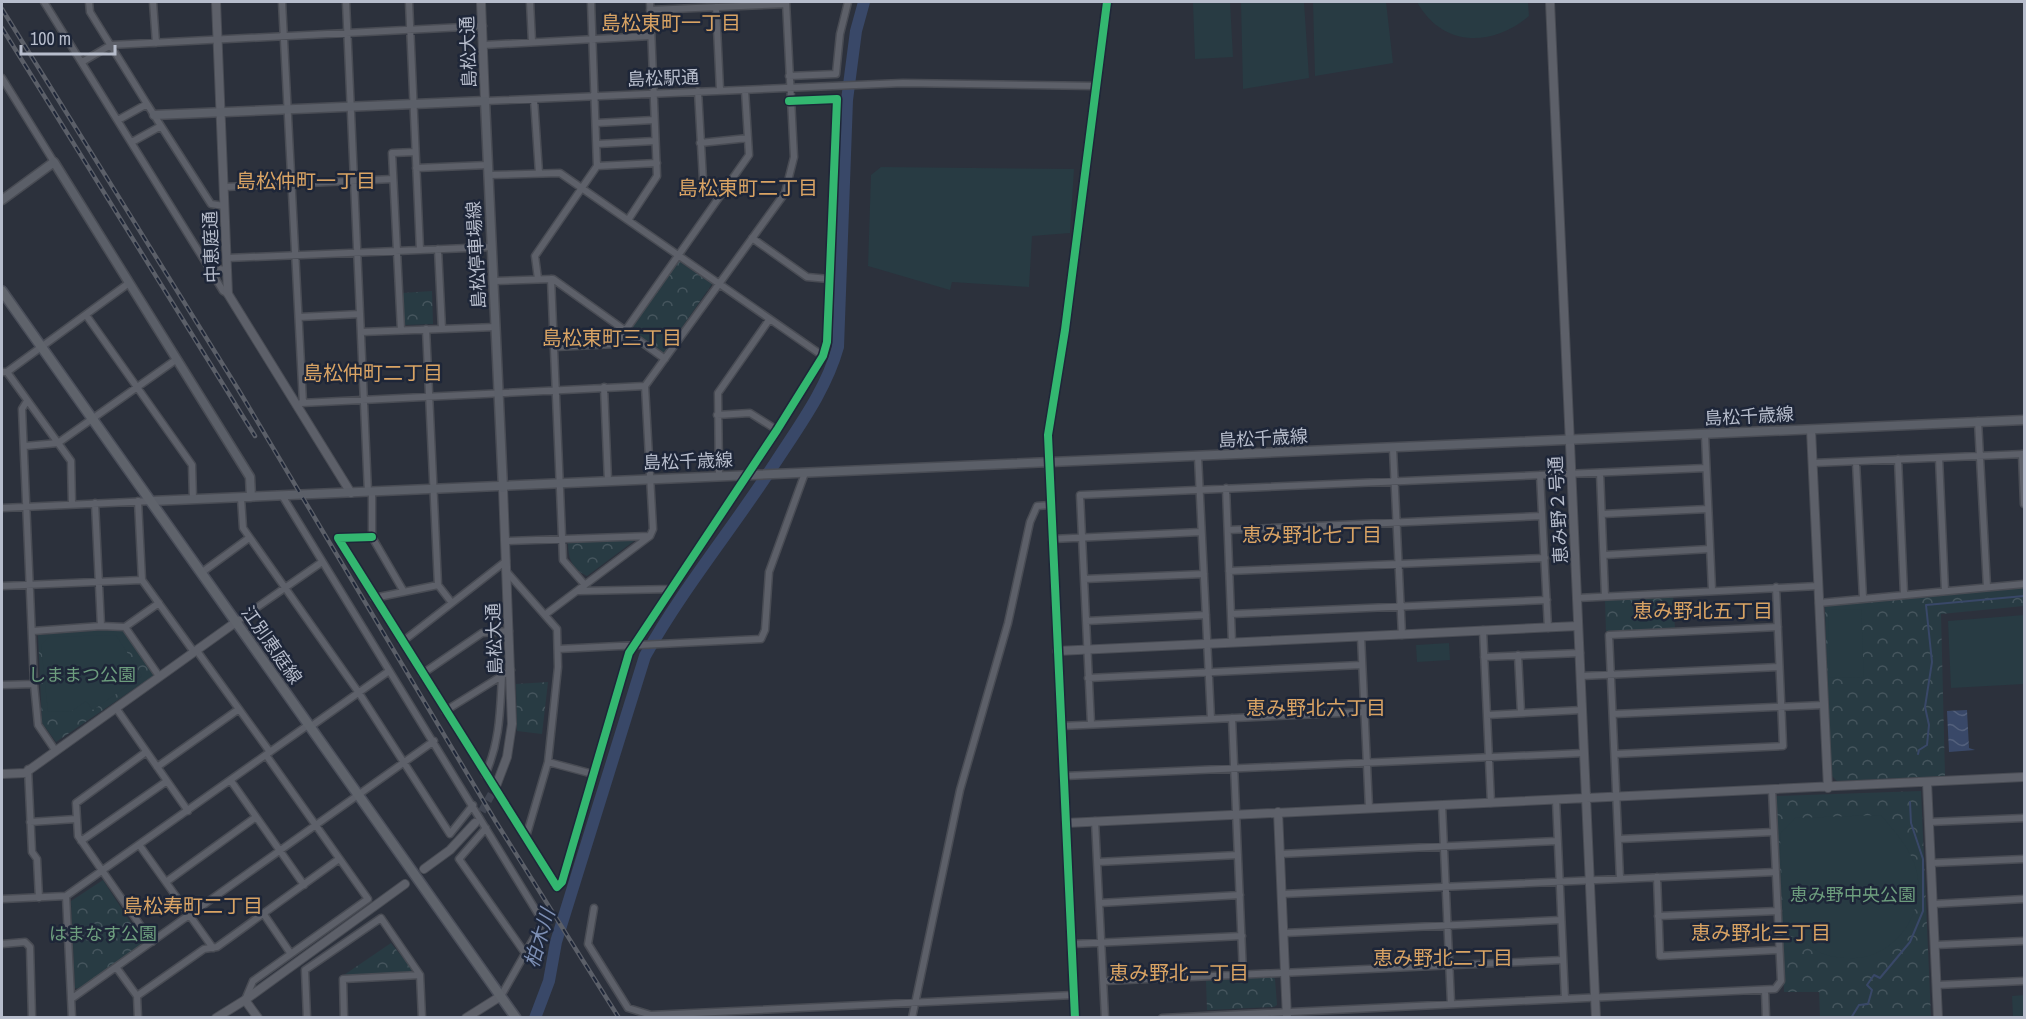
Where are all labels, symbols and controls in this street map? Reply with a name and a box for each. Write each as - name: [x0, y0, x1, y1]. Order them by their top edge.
- district label: 島松東町一丁目: [601, 9, 741, 36]
- street label: 島松大通: [454, 16, 482, 88]
- scale bar: [21, 18, 116, 56]
- text: 100 m: [30, 26, 71, 51]
- street label: 島松駅通: [627, 64, 699, 92]
- district label: 島松仲町一丁目: [236, 167, 376, 194]
- district label: 島松東町二丁目: [678, 174, 818, 201]
- street label: 島松停車場線: [461, 200, 491, 310]
- street label: 中恵庭通: [197, 211, 225, 283]
- district label: 島松東町三丁目: [542, 324, 682, 351]
- district label: 島松仲町二丁目: [303, 359, 443, 386]
- street label: 島松千歳線: [1703, 401, 1795, 431]
- street label: 島松千歳線: [1217, 423, 1309, 453]
- street label: 島松千歳線: [643, 447, 733, 475]
- street label: 恵み野２号通: [1543, 455, 1573, 565]
- district label: 恵み野北七丁目: [1242, 521, 1382, 548]
- district label: 恵み野北五丁目: [1633, 597, 1773, 624]
- street label: 江別恵庭線: [236, 601, 308, 689]
- street label: 島松大通: [480, 603, 508, 675]
- park label: しままつ公園: [28, 662, 136, 687]
- district label: 恵み野北六丁目: [1246, 694, 1386, 721]
- park label: 恵み野中央公園: [1790, 882, 1916, 907]
- district label: 島松寿町二丁目: [123, 892, 263, 919]
- water label: 柏木川: [517, 903, 561, 971]
- district label: 恵み野北三丁目: [1691, 919, 1831, 946]
- park label: はまなす公園: [49, 921, 157, 946]
- district label: 恵み野北二丁目: [1373, 944, 1513, 971]
- district label: 恵み野北一丁目: [1109, 959, 1249, 986]

